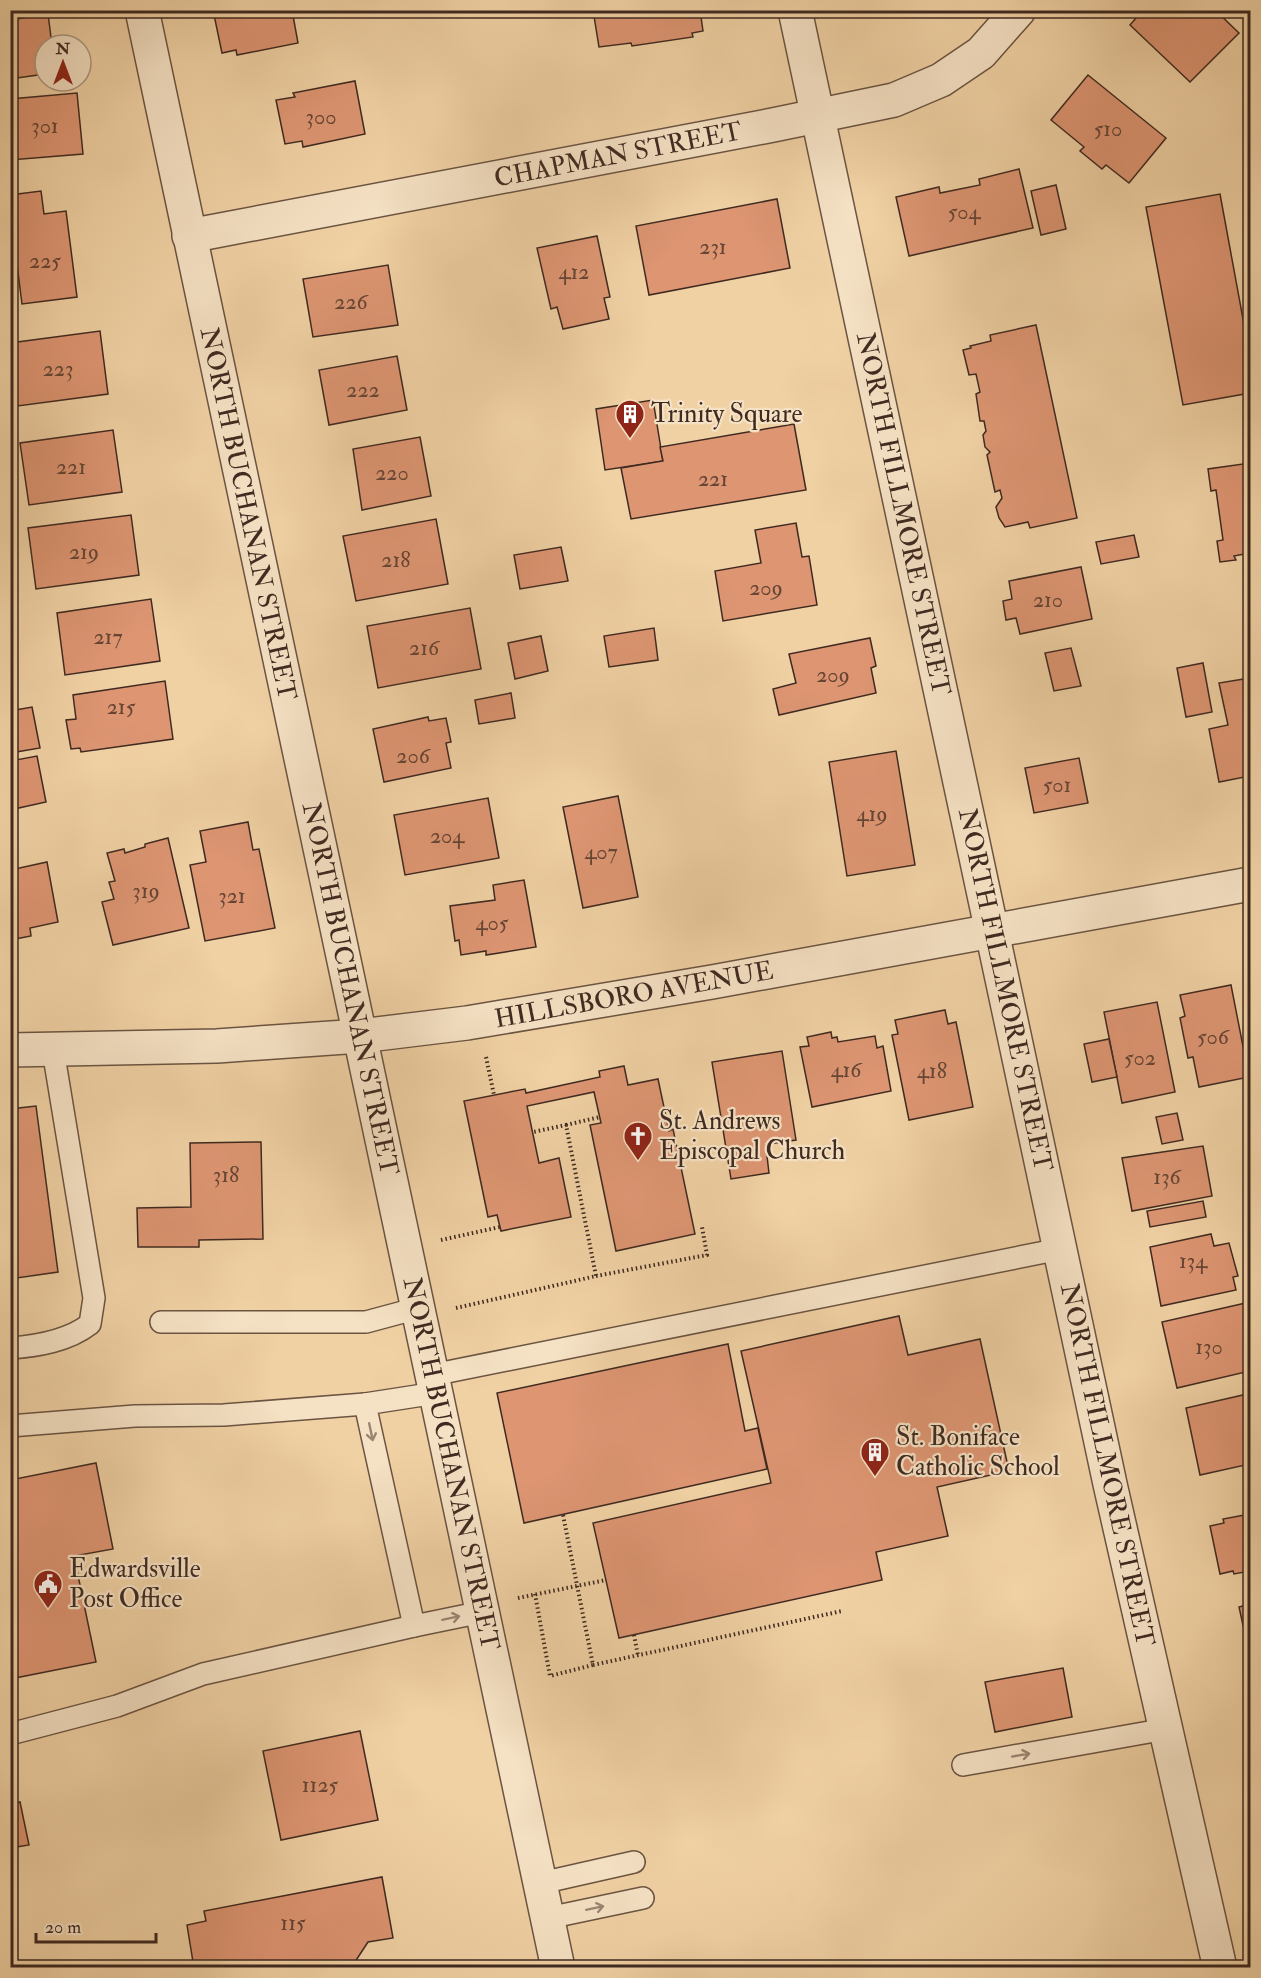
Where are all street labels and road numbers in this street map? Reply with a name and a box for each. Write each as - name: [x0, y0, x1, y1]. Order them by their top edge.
- street label: CHAPMAN STREET: [492, 115, 744, 195]
- street label: NORTH BUCHANAN STREET: [193, 325, 303, 703]
- street label: NORTH FILLMORE STREET: [849, 330, 957, 698]
- street label: NORTH BUCHANAN STREET: [295, 800, 405, 1178]
- street label: NORTH FILLMORE STREET: [951, 806, 1059, 1174]
- street label: HILLSBORO AVENUE: [492, 955, 776, 1035]
- street label: NORTH BUCHANAN STREET: [396, 1275, 506, 1653]
- street label: NORTH FILLMORE STREET: [1053, 1281, 1161, 1649]

